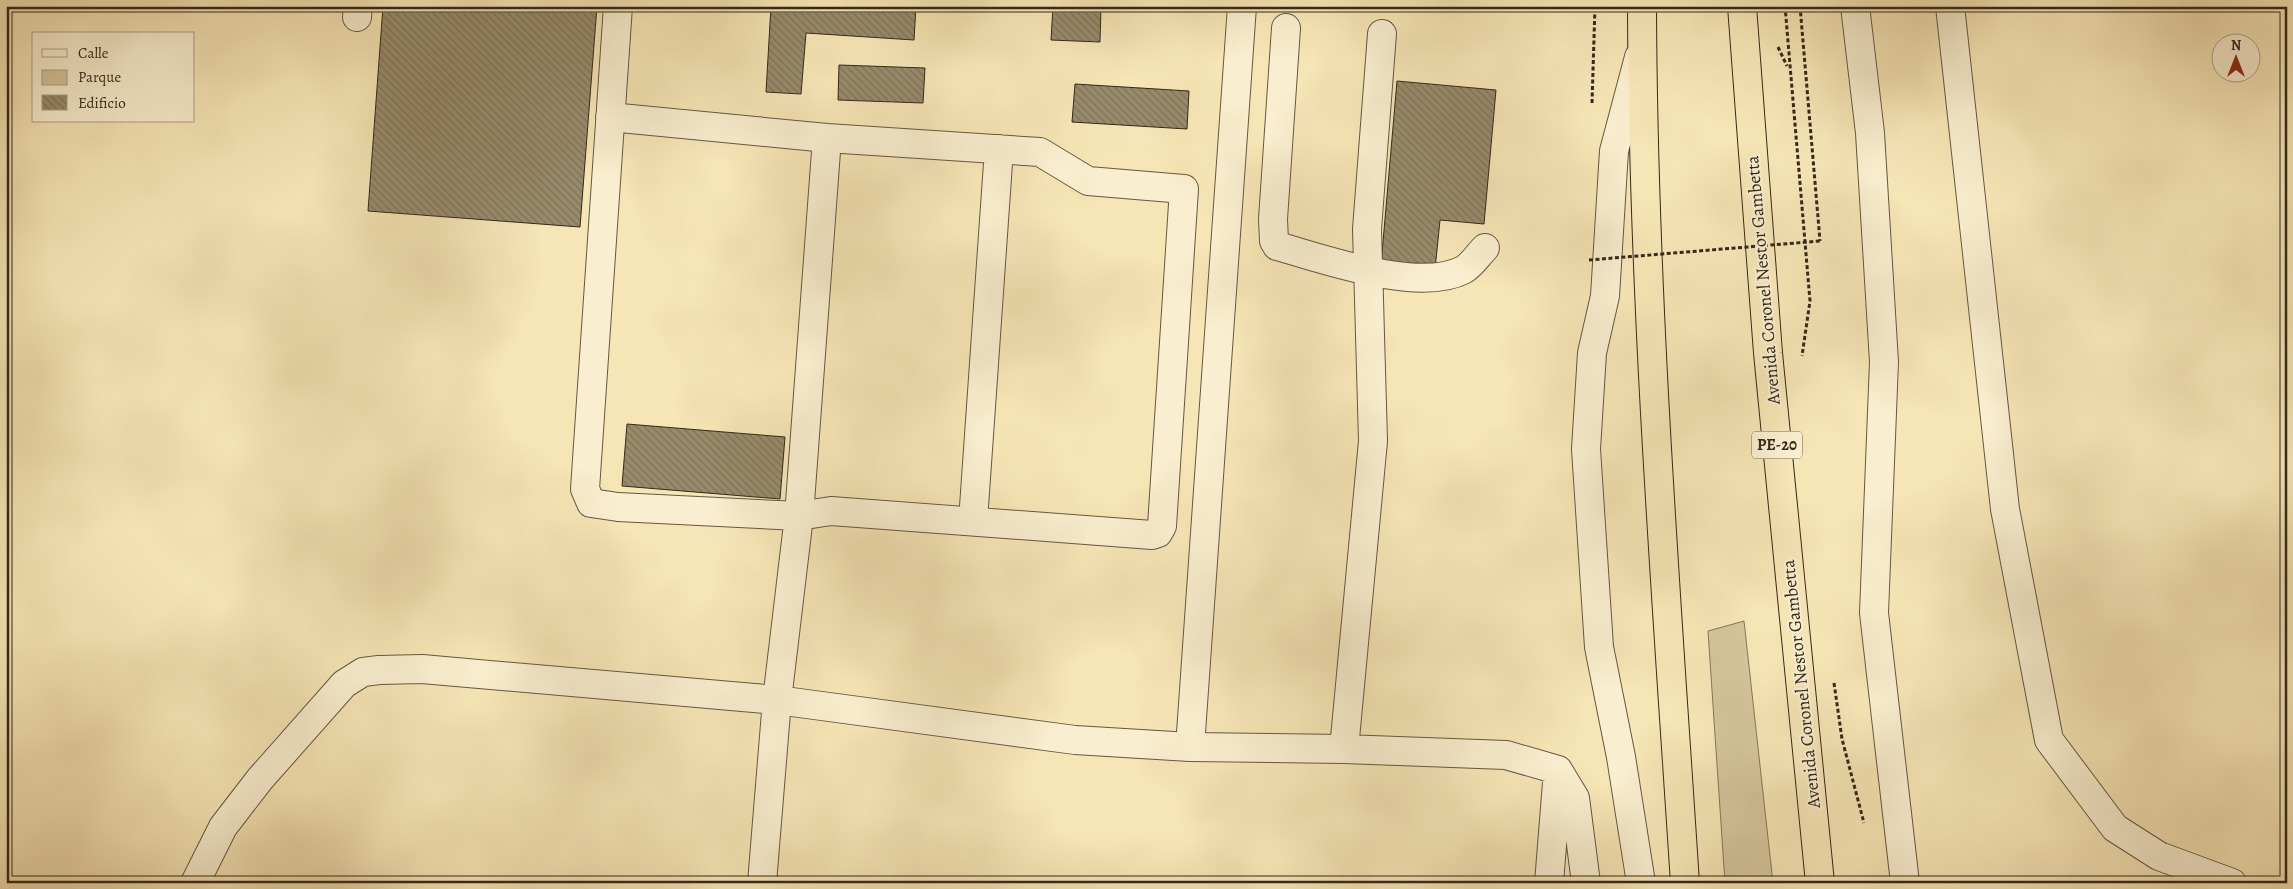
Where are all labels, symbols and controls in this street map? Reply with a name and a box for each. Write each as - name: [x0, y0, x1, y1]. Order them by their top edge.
- legend: [32, 32, 195, 122]
- north arrow: [2210, 32, 2260, 82]
- text: N: [2231, 36, 2241, 55]
- text: Calle: [78, 43, 109, 63]
- text: Parque: [78, 67, 121, 87]
- text: Edificio: [78, 93, 126, 113]
- street label: Avenida Coronel Nestor Gambetta: [1740, 154, 1786, 406]
- road number: PE-20: [1752, 432, 1802, 458]
- street label: Avenida Coronel Nestor Gambetta: [1776, 558, 1826, 810]

